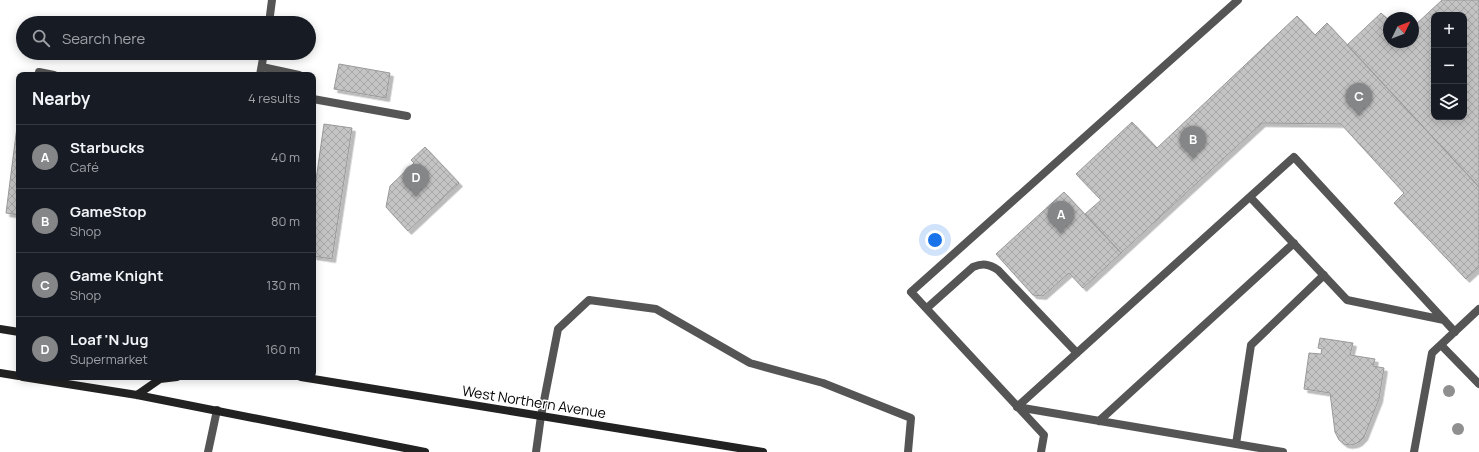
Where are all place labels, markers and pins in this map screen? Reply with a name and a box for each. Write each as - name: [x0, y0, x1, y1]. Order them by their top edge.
- pin: C: [1346, 83, 1372, 116]
- pin: B: [1180, 126, 1206, 159]
- pin: D: [403, 164, 429, 197]
- pin: A: [1048, 201, 1074, 234]

